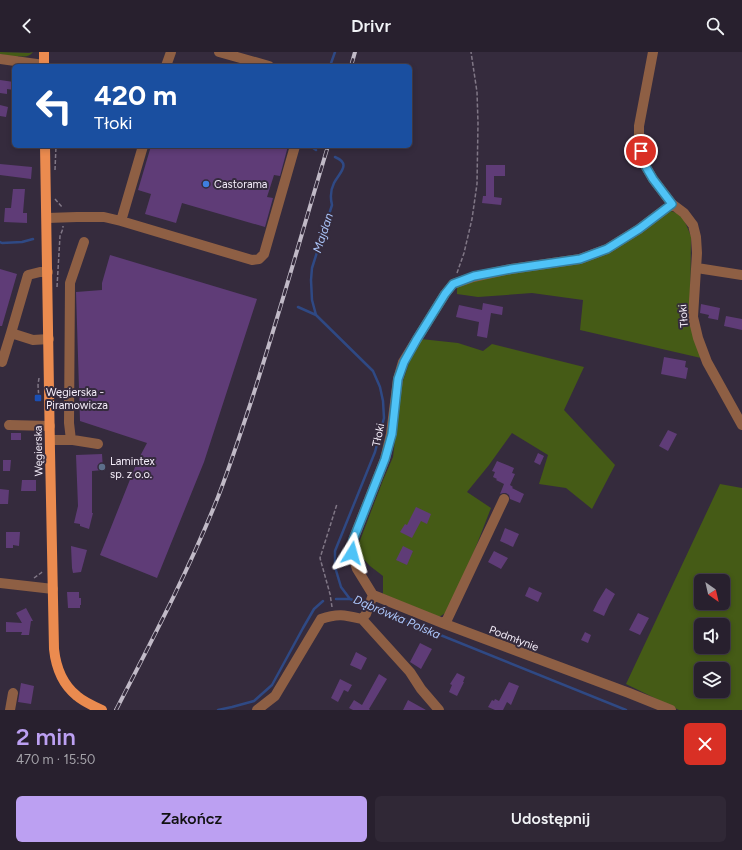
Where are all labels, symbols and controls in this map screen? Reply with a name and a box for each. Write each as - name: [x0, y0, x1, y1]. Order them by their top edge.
- icon: back: [16, 15, 38, 37]
- text: Drivr: [351, 15, 391, 37]
- icon: search: [704, 15, 726, 37]
- text: 420 m: [94, 78, 177, 112]
- icon: left: [28, 80, 80, 132]
- text: Tłoki: [94, 112, 132, 134]
- pin: [624, 134, 658, 168]
- icon: arrive: [630, 140, 652, 162]
- place label: Castorama: [214, 178, 267, 191]
- marker: Castorama: [201, 179, 211, 189]
- water label: Majdan: [310, 211, 336, 255]
- street label: Tłoki: [676, 304, 691, 328]
- place label: Węgierska - Piramowicza: [46, 386, 108, 412]
- marker: Węgierska - Piramowicza: [33, 393, 43, 403]
- street label: Tłoki: [370, 422, 387, 448]
- street label: Węgierska: [32, 425, 45, 477]
- place label: Lamintex sp. z o.o.: [110, 455, 155, 481]
- marker: Lamintex sp. z o.o.: [97, 462, 107, 472]
- position arrow: [331, 532, 373, 574]
- north arrow: [694, 574, 730, 610]
- map controls: [694, 574, 730, 698]
- water label: Dąbrówka Polska: [351, 592, 443, 642]
- button: sound: [694, 618, 730, 654]
- street label: Podmłynie: [487, 623, 540, 654]
- button: layers: [694, 662, 730, 698]
- text: 2 min: [16, 722, 76, 751]
- button: close: [684, 723, 726, 765]
- text: 470 m · 15:50: [16, 752, 95, 767]
- button: Zakończ: [16, 796, 367, 842]
- button: Udostępnij: [375, 796, 726, 842]

